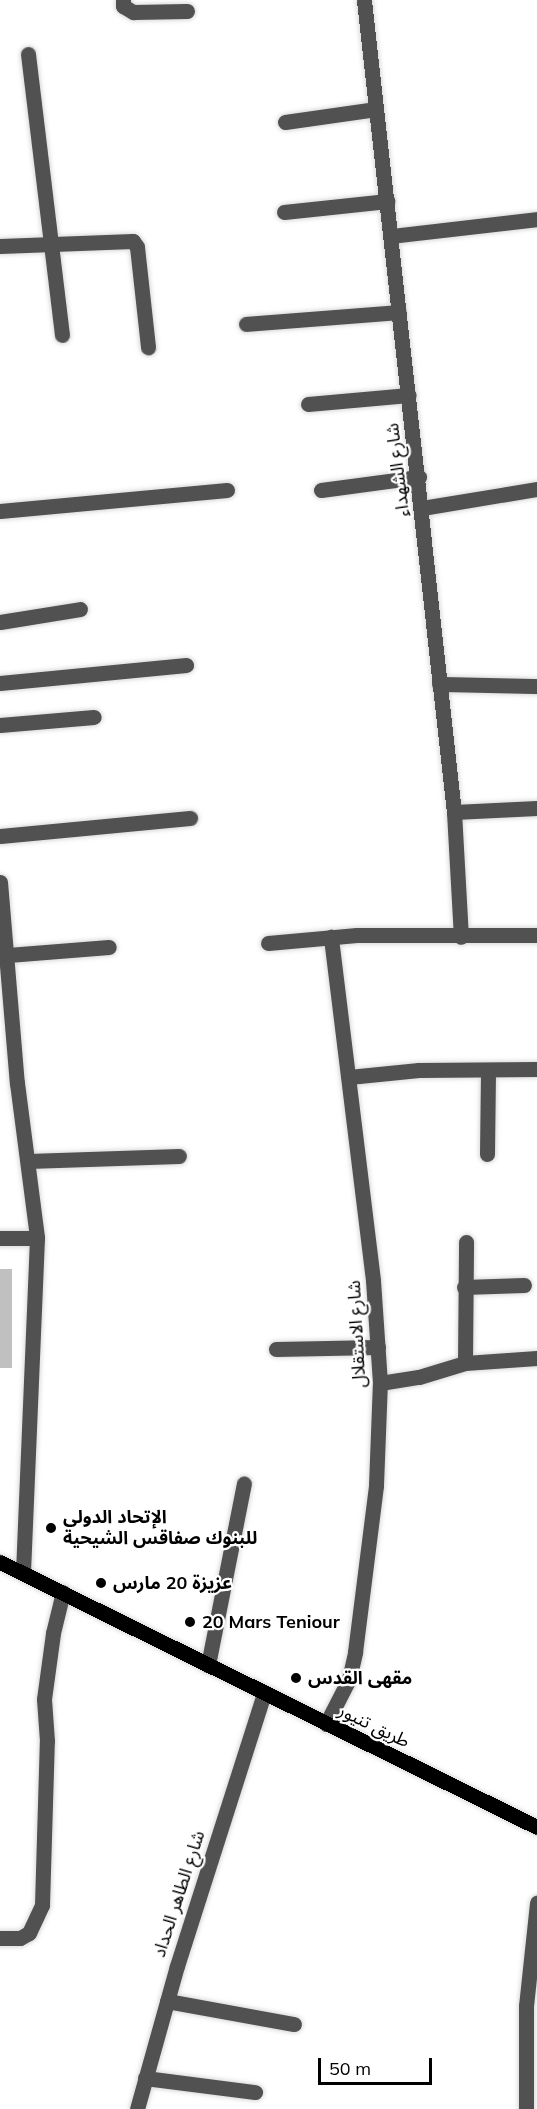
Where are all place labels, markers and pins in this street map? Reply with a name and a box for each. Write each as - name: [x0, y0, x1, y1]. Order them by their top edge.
- place label: الإتحاد الدولي للبنوك صفاقس الشيحية: [63, 1507, 257, 1550]
- marker: الإتحاد الدولي للبنوك صفاقس الشيحية: [44, 1521, 58, 1535]
- place label: عزيزة 20 مارس: [113, 1572, 232, 1594]
- marker: عزيزة 20 مارس: [94, 1576, 108, 1590]
- place label: 20 Mars Teniour: [202, 1611, 340, 1633]
- marker: 20 Mars Teniour: [183, 1615, 197, 1629]
- place label: مقهى القدس: [308, 1667, 412, 1689]
- marker: مقهى القدس: [289, 1671, 303, 1685]

